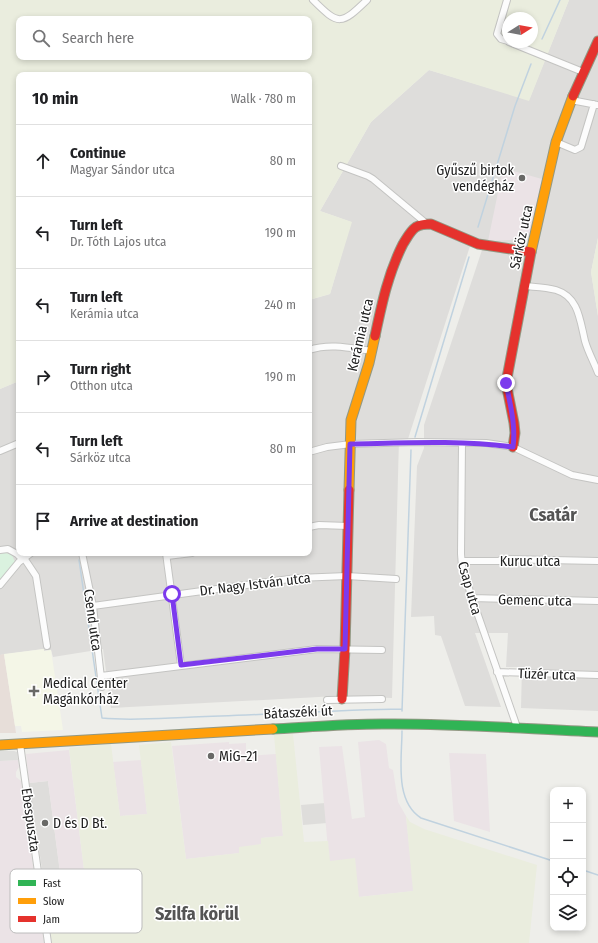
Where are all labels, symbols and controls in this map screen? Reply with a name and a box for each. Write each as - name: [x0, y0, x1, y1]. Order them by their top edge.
- north arrow: [502, 12, 538, 48]
- search box: [16, 16, 312, 60]
- icon: search: [30, 27, 52, 49]
- text: Search here: [62, 29, 134, 47]
- text: 10 min: [32, 88, 78, 109]
- text: Walk · 780 m: [231, 91, 296, 106]
- text: Continue: [70, 144, 126, 162]
- icon: ahead: [32, 150, 54, 172]
- text: 80 m: [270, 153, 296, 168]
- text: Magyar Sándor utca: [70, 162, 175, 177]
- place label: Gyűszű birtok vendégház: [436, 162, 514, 195]
- marker: Gyűszű birtok vendégház: [517, 173, 527, 183]
- street label: Sárköz utca: [506, 203, 537, 271]
- text: Turn left: [70, 216, 123, 234]
- icon: left: [32, 222, 54, 244]
- text: 190 m: [265, 225, 296, 240]
- text: Dr. Tóth Lajos utca: [70, 234, 166, 249]
- text: Turn left: [70, 288, 123, 306]
- icon: left: [32, 294, 54, 316]
- text: 240 m: [264, 297, 296, 312]
- street label: Kerámia utca: [344, 297, 377, 373]
- text: Kerámia utca: [70, 306, 139, 321]
- text: Turn right: [70, 360, 131, 378]
- icon: right: [32, 366, 54, 388]
- text: 190 m: [265, 369, 296, 384]
- route end: [497, 374, 515, 392]
- text: Otthon utca: [70, 378, 133, 393]
- text: Turn left: [70, 432, 123, 450]
- icon: left: [32, 438, 54, 460]
- text: 80 m: [270, 441, 296, 456]
- text: Sárköz utca: [70, 450, 131, 465]
- district label: Csatár: [529, 504, 577, 526]
- icon: arrive: [32, 510, 54, 532]
- text: Arrive at destination: [70, 512, 198, 530]
- street label: Kuruc utca: [500, 553, 560, 570]
- street label: Csap utca: [454, 559, 485, 617]
- street label: Dr. Nagy István utca: [199, 569, 312, 600]
- route start: [163, 585, 181, 603]
- street label: Csend utca: [80, 588, 105, 652]
- street label: Gemenc utca: [498, 591, 572, 610]
- street label: Tüzér utca: [518, 665, 576, 684]
- place label: Medical Center Magánkórház: [43, 675, 128, 708]
- marker: Medical Center Magánkórház: [28, 685, 40, 697]
- street label: Bátaszéki út: [263, 702, 334, 723]
- place label: MiG–21: [219, 748, 258, 765]
- marker: MiG–21: [206, 751, 216, 761]
- street label: Ebespuszta: [18, 787, 43, 853]
- map controls: [550, 787, 586, 931]
- button: +: [550, 787, 586, 823]
- place label: D és D Bt.: [53, 815, 107, 832]
- marker: D és D Bt.: [40, 818, 50, 828]
- button: −: [550, 823, 586, 859]
- button: locate: [550, 859, 586, 895]
- legend: [10, 869, 142, 933]
- text: Fast: [43, 877, 61, 890]
- text: Slow: [43, 895, 64, 908]
- button: layers: [550, 895, 586, 931]
- district label: Szilfa körül: [155, 903, 239, 925]
- text: Jam: [43, 913, 60, 926]

